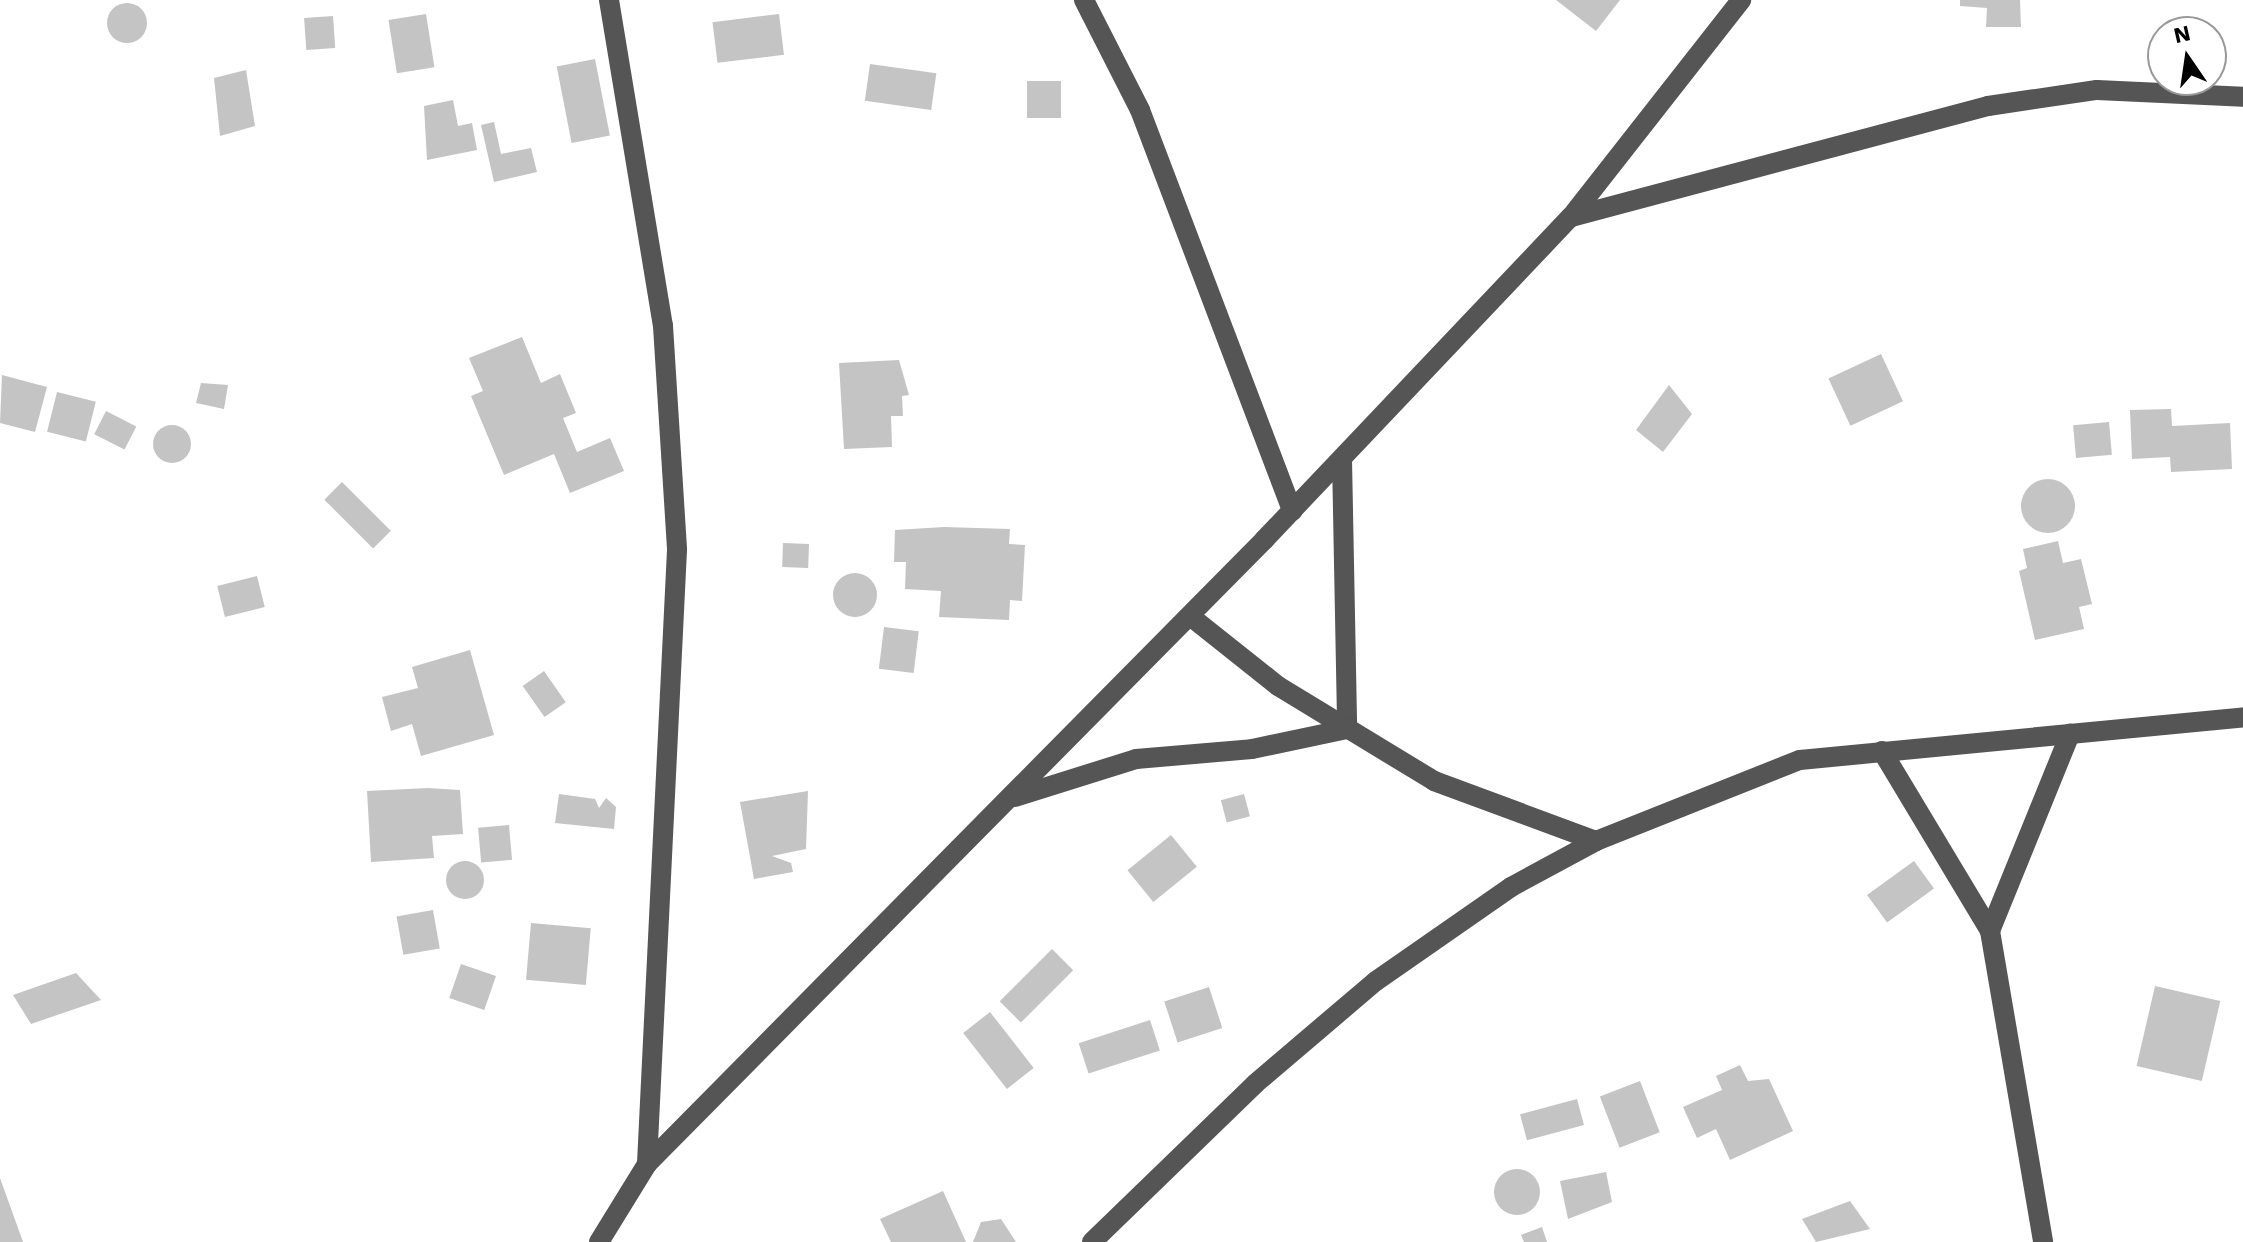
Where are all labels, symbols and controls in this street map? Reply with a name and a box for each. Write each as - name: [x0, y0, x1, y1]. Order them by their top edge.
- north arrow: [2147, 16, 2227, 96]
- text: N: [2171, 20, 2193, 48]

